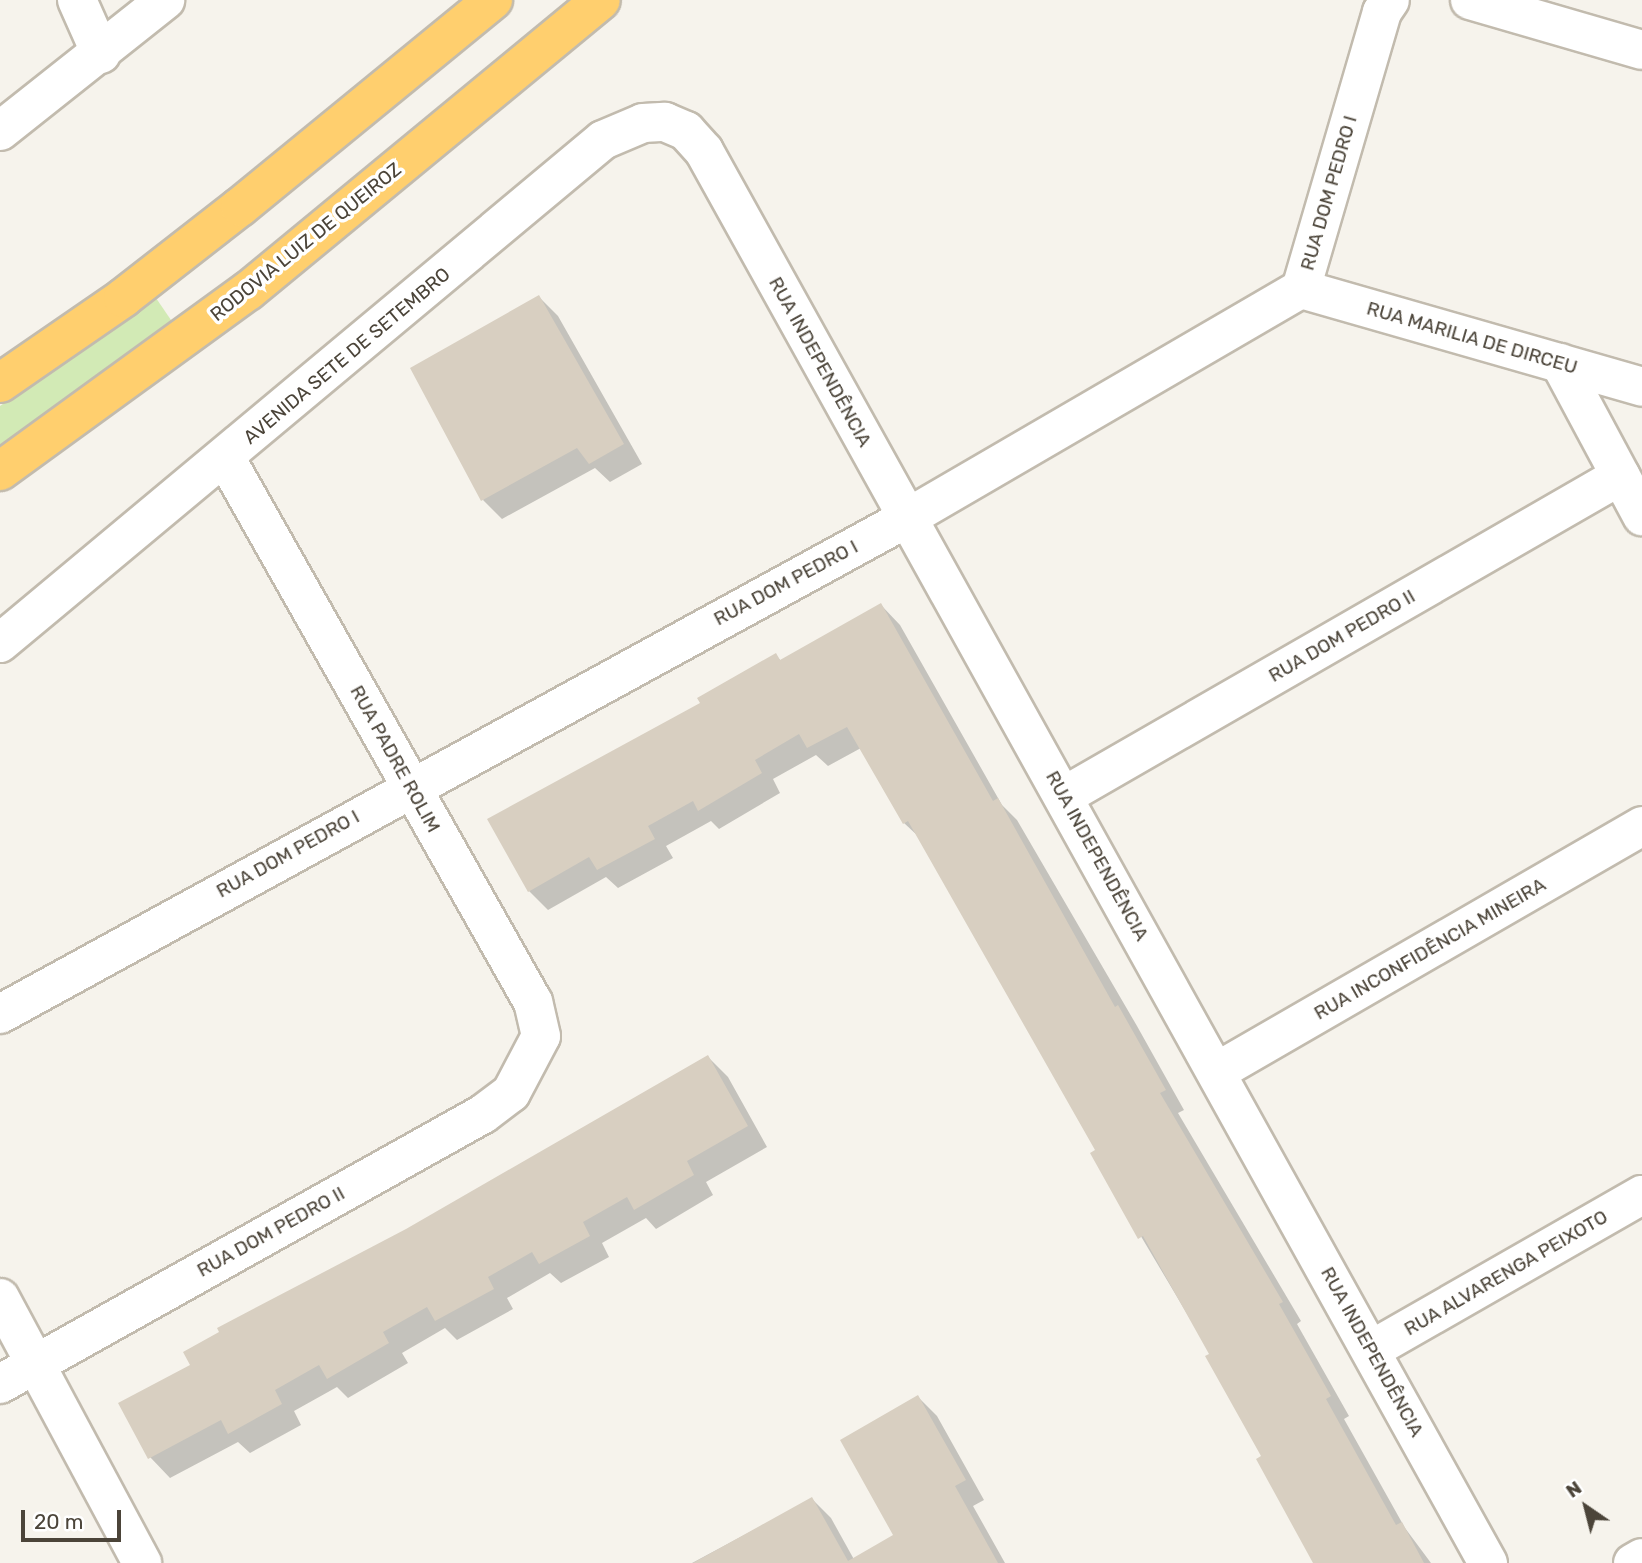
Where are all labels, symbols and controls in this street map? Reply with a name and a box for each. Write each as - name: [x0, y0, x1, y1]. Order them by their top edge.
- street label: RUA DOM PEDRO I: [1296, 113, 1362, 273]
- street label: RODOVIA LUIZ DE QUEIROZ: [206, 158, 406, 326]
- street label: AVENIDA SETE DE SETEMBRO: [239, 263, 455, 449]
- street label: RUA INDEPENDÊNCIA: [764, 273, 876, 451]
- street label: RUA MARILIA DE DIRCEU: [1364, 297, 1580, 379]
- street label: RUA DOM PEDRO I: [710, 535, 862, 631]
- street label: RUA DOM PEDRO II: [1265, 585, 1419, 687]
- street label: RUA PADRE ROLIM: [345, 681, 445, 837]
- street label: RUA INDEPENDÊNCIA: [1041, 767, 1153, 945]
- street label: RUA DOM PEDRO I: [212, 805, 364, 903]
- street label: RUA INCONFIDÊNCIA MINEIRA: [1310, 873, 1550, 1025]
- street label: RUA DOM PEDRO II: [193, 1182, 349, 1282]
- street label: RUA ALVARENGA PEIXOTO: [1400, 1205, 1612, 1341]
- street label: RUA INDEPENDÊNCIA: [1316, 1263, 1428, 1441]
- north arrow: [1551, 1472, 1621, 1542]
- text: N: [1561, 1476, 1586, 1503]
- scale bar: [24, 1496, 124, 1540]
- text: 20 m: [34, 1509, 83, 1534]

